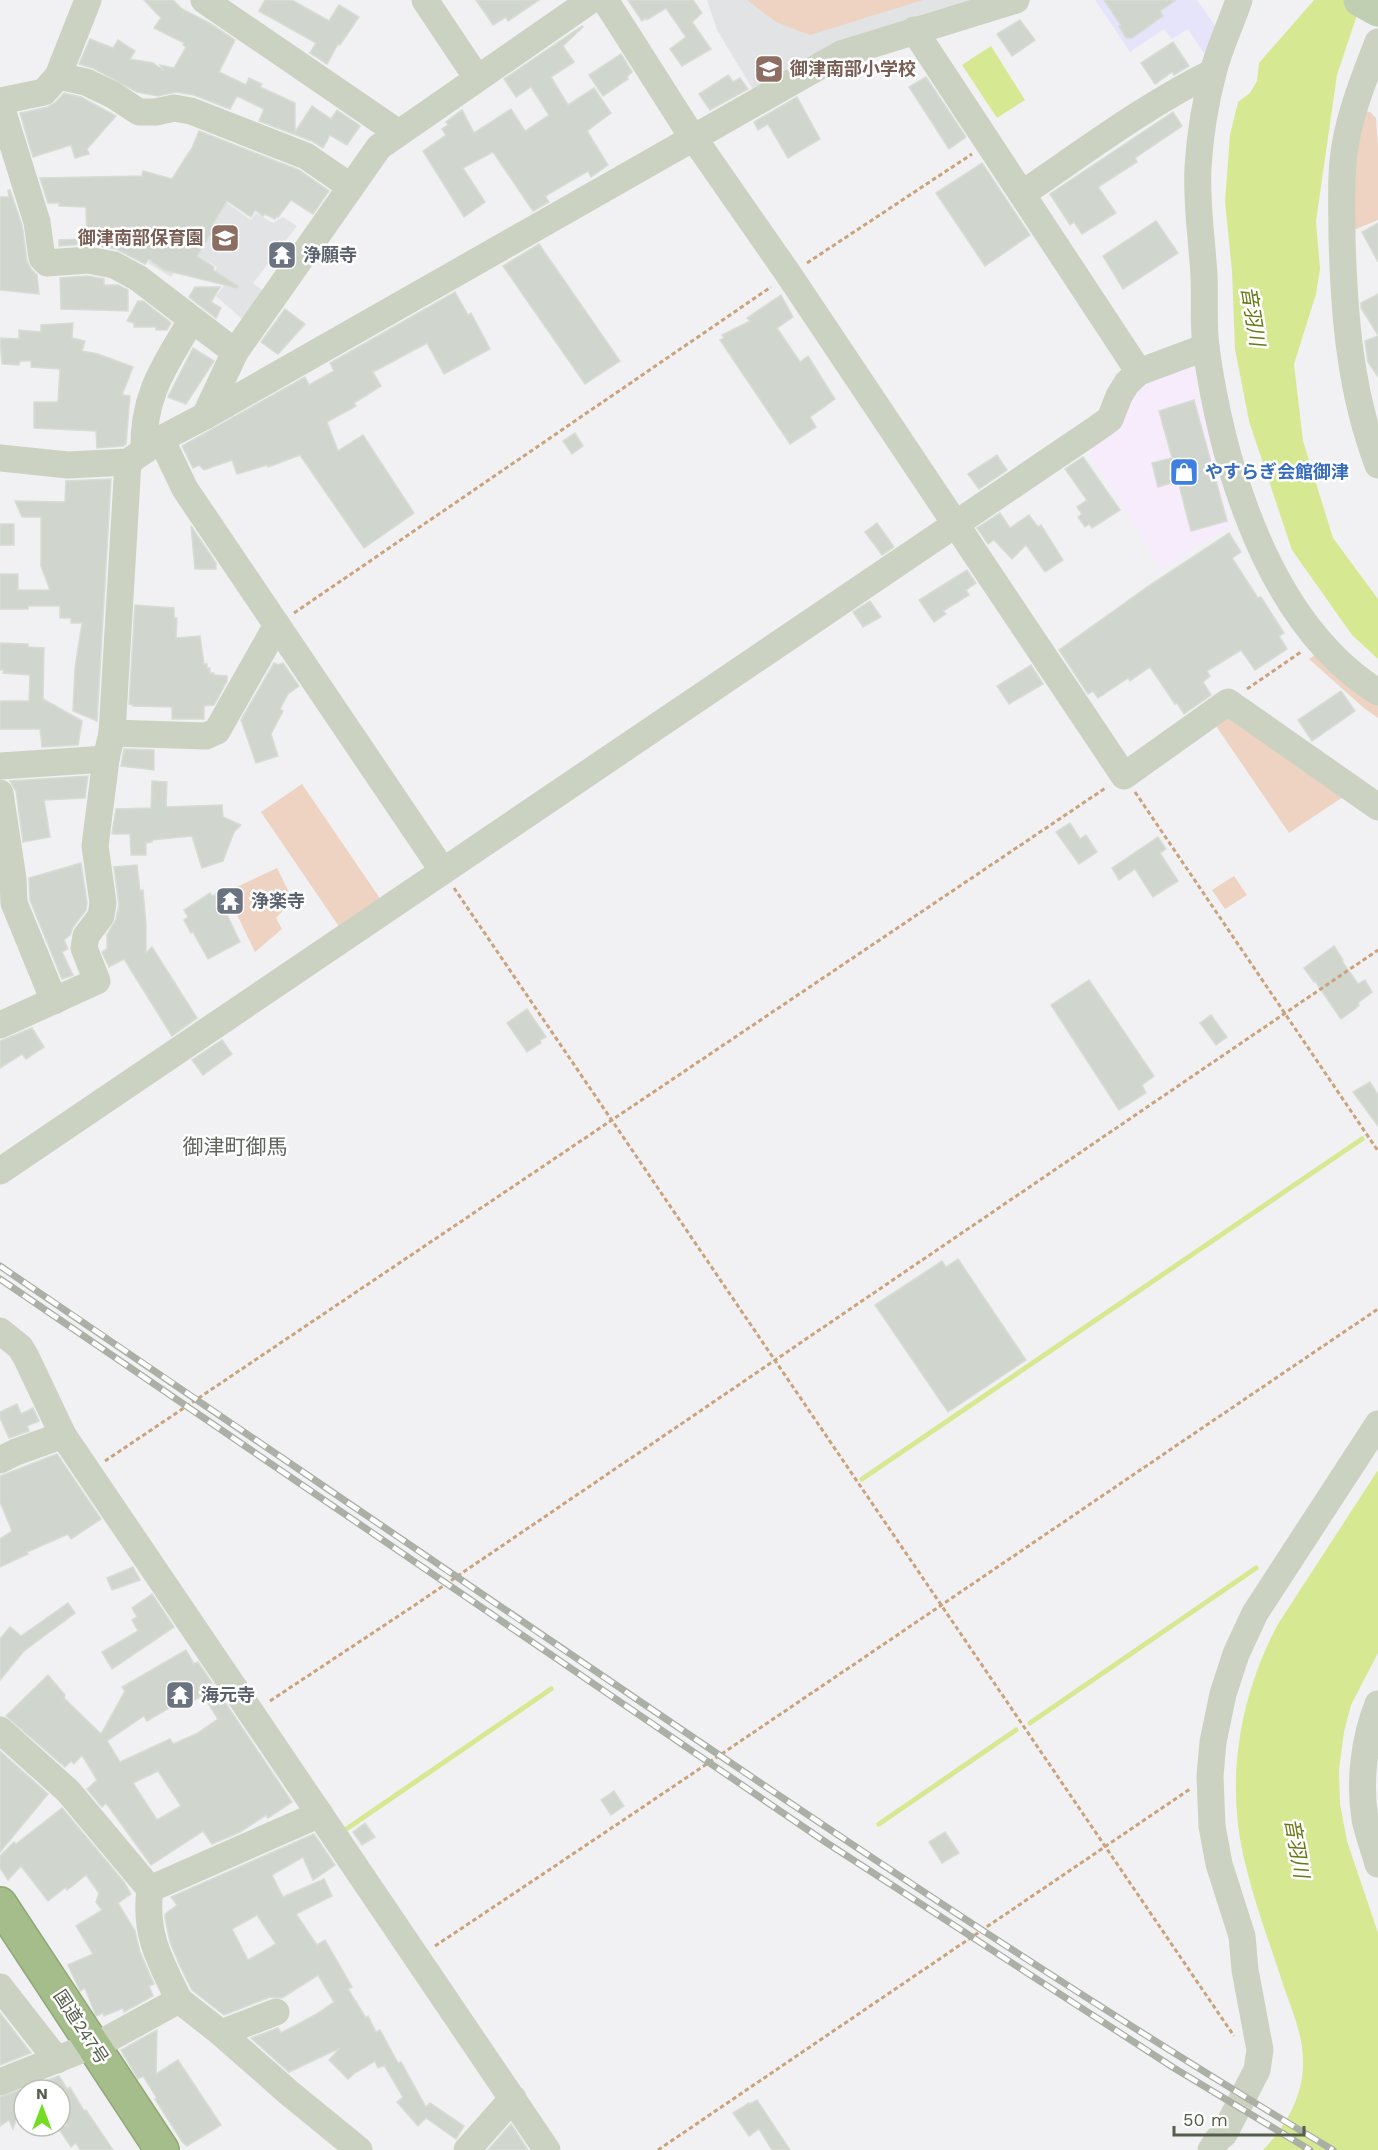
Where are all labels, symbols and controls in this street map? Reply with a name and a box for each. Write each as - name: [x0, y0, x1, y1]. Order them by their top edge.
- school or university icon: 御津南部小学校: [753, 53, 785, 85]
- place label: 御津南部小学校: [789, 58, 916, 79]
- school or university icon: 御津南部保育園: [209, 222, 241, 254]
- place label: 御津南部保育園: [77, 227, 204, 248]
- temple icon: 浄願寺: [266, 239, 298, 271]
- place label: 浄願寺: [303, 244, 357, 265]
- water label: 音羽川: [1236, 284, 1270, 349]
- shop icon: やすらぎ会館御津: [1168, 456, 1200, 488]
- place label: やすらぎ会館御津: [1205, 461, 1349, 482]
- temple icon: 浄楽寺: [214, 885, 246, 917]
- place label: 浄楽寺: [251, 890, 305, 911]
- district label: 御津町御馬: [183, 1134, 288, 1159]
- temple icon: 海元寺: [164, 1679, 196, 1711]
- place label: 海元寺: [201, 1684, 255, 1705]
- water label: 音羽川: [1280, 1816, 1314, 1882]
- street label: 国道247号: [50, 1986, 113, 2068]
- north arrow: [12, 2078, 72, 2138]
- text: N: [36, 2084, 48, 2103]
- scale bar: [1174, 2099, 1304, 2137]
- text: 50 m: [1183, 2109, 1228, 2130]

